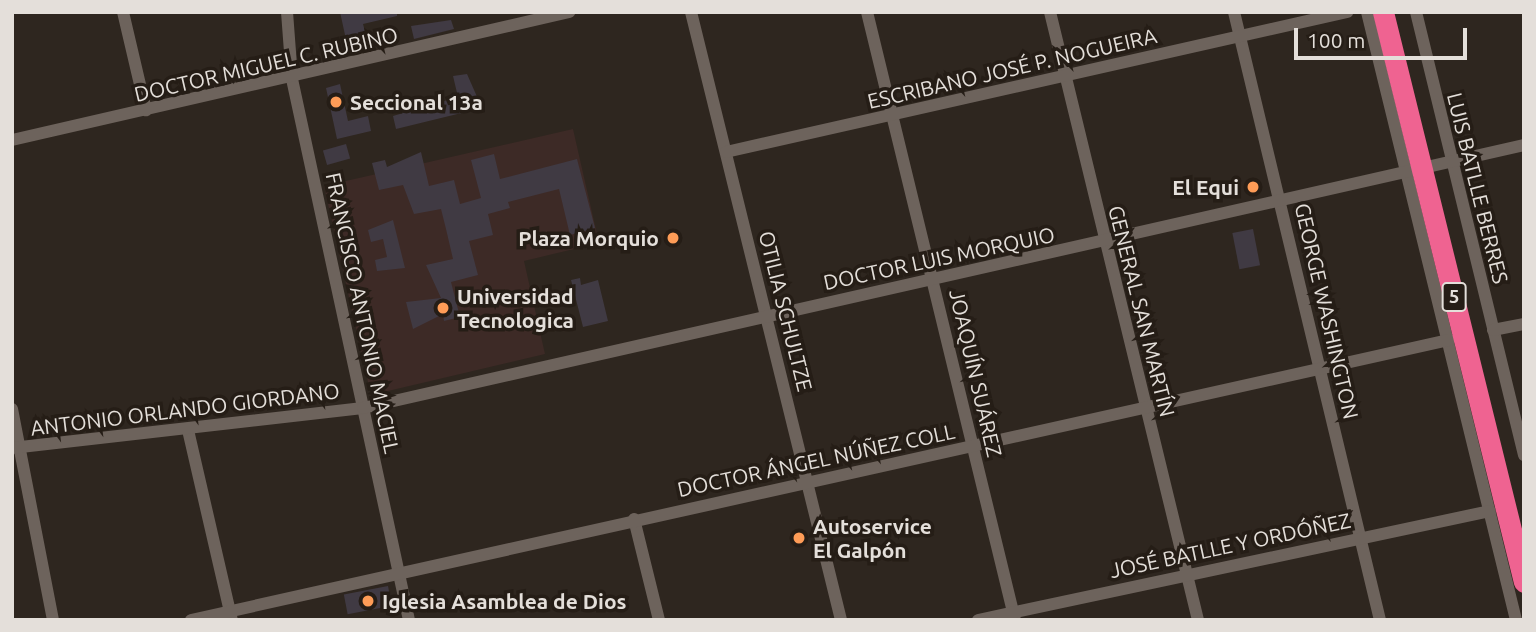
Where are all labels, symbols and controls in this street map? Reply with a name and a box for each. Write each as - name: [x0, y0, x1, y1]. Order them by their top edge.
- scale bar: [1298, 14, 1471, 58]
- street label: DOCTOR MIGUEL C. RUBINO: [132, 21, 400, 107]
- street label: ESCRIBANO JOSÉ P. NOGUEIRA: [865, 22, 1159, 114]
- text: 100 m: [1307, 28, 1365, 52]
- place label: Seccional 13a: [350, 89, 483, 115]
- street label: LUIS BATLLE BERRES: [1442, 90, 1514, 286]
- marker: Seccional 13a: [328, 94, 344, 110]
- street label: FRANCISCO ANTONIO MACIEL: [321, 170, 405, 456]
- place label: El Equi: [1172, 174, 1239, 200]
- marker: El Equi: [1245, 179, 1261, 195]
- street label: GEORGE WASHINGTON: [1290, 201, 1364, 421]
- street label: GENERAL SAN MARTÍN: [1104, 203, 1180, 419]
- street label: DOCTOR LUIS MORQUIO: [821, 221, 1057, 295]
- place label: Plaza Morquio: [518, 225, 659, 251]
- street label: OTILIA SCHULTZE: [754, 228, 818, 394]
- marker: Plaza Morquio: [665, 230, 681, 246]
- road number: 5: [1440, 282, 1468, 312]
- place label: Universidad Tecnologica: [457, 283, 574, 333]
- street label: JOAQUÍN SUÁREZ: [944, 287, 1008, 459]
- marker: Universidad Tecnologica: [435, 300, 451, 316]
- street label: ANTONIO ORLANDO GIORDANO: [29, 378, 341, 440]
- street label: DOCTOR ÁNGEL NÚÑEZ COLL: [675, 418, 957, 502]
- street label: JOSÉ BATLLE Y ORDÓÑEZ: [1107, 507, 1353, 583]
- place label: Autoservice El Galpón: [813, 513, 932, 563]
- marker: Autoservice El Galpón: [791, 530, 807, 546]
- place label: Iglesia Asamblea de Dios: [382, 588, 626, 614]
- marker: Iglesia Asamblea de Dios: [360, 593, 376, 609]

